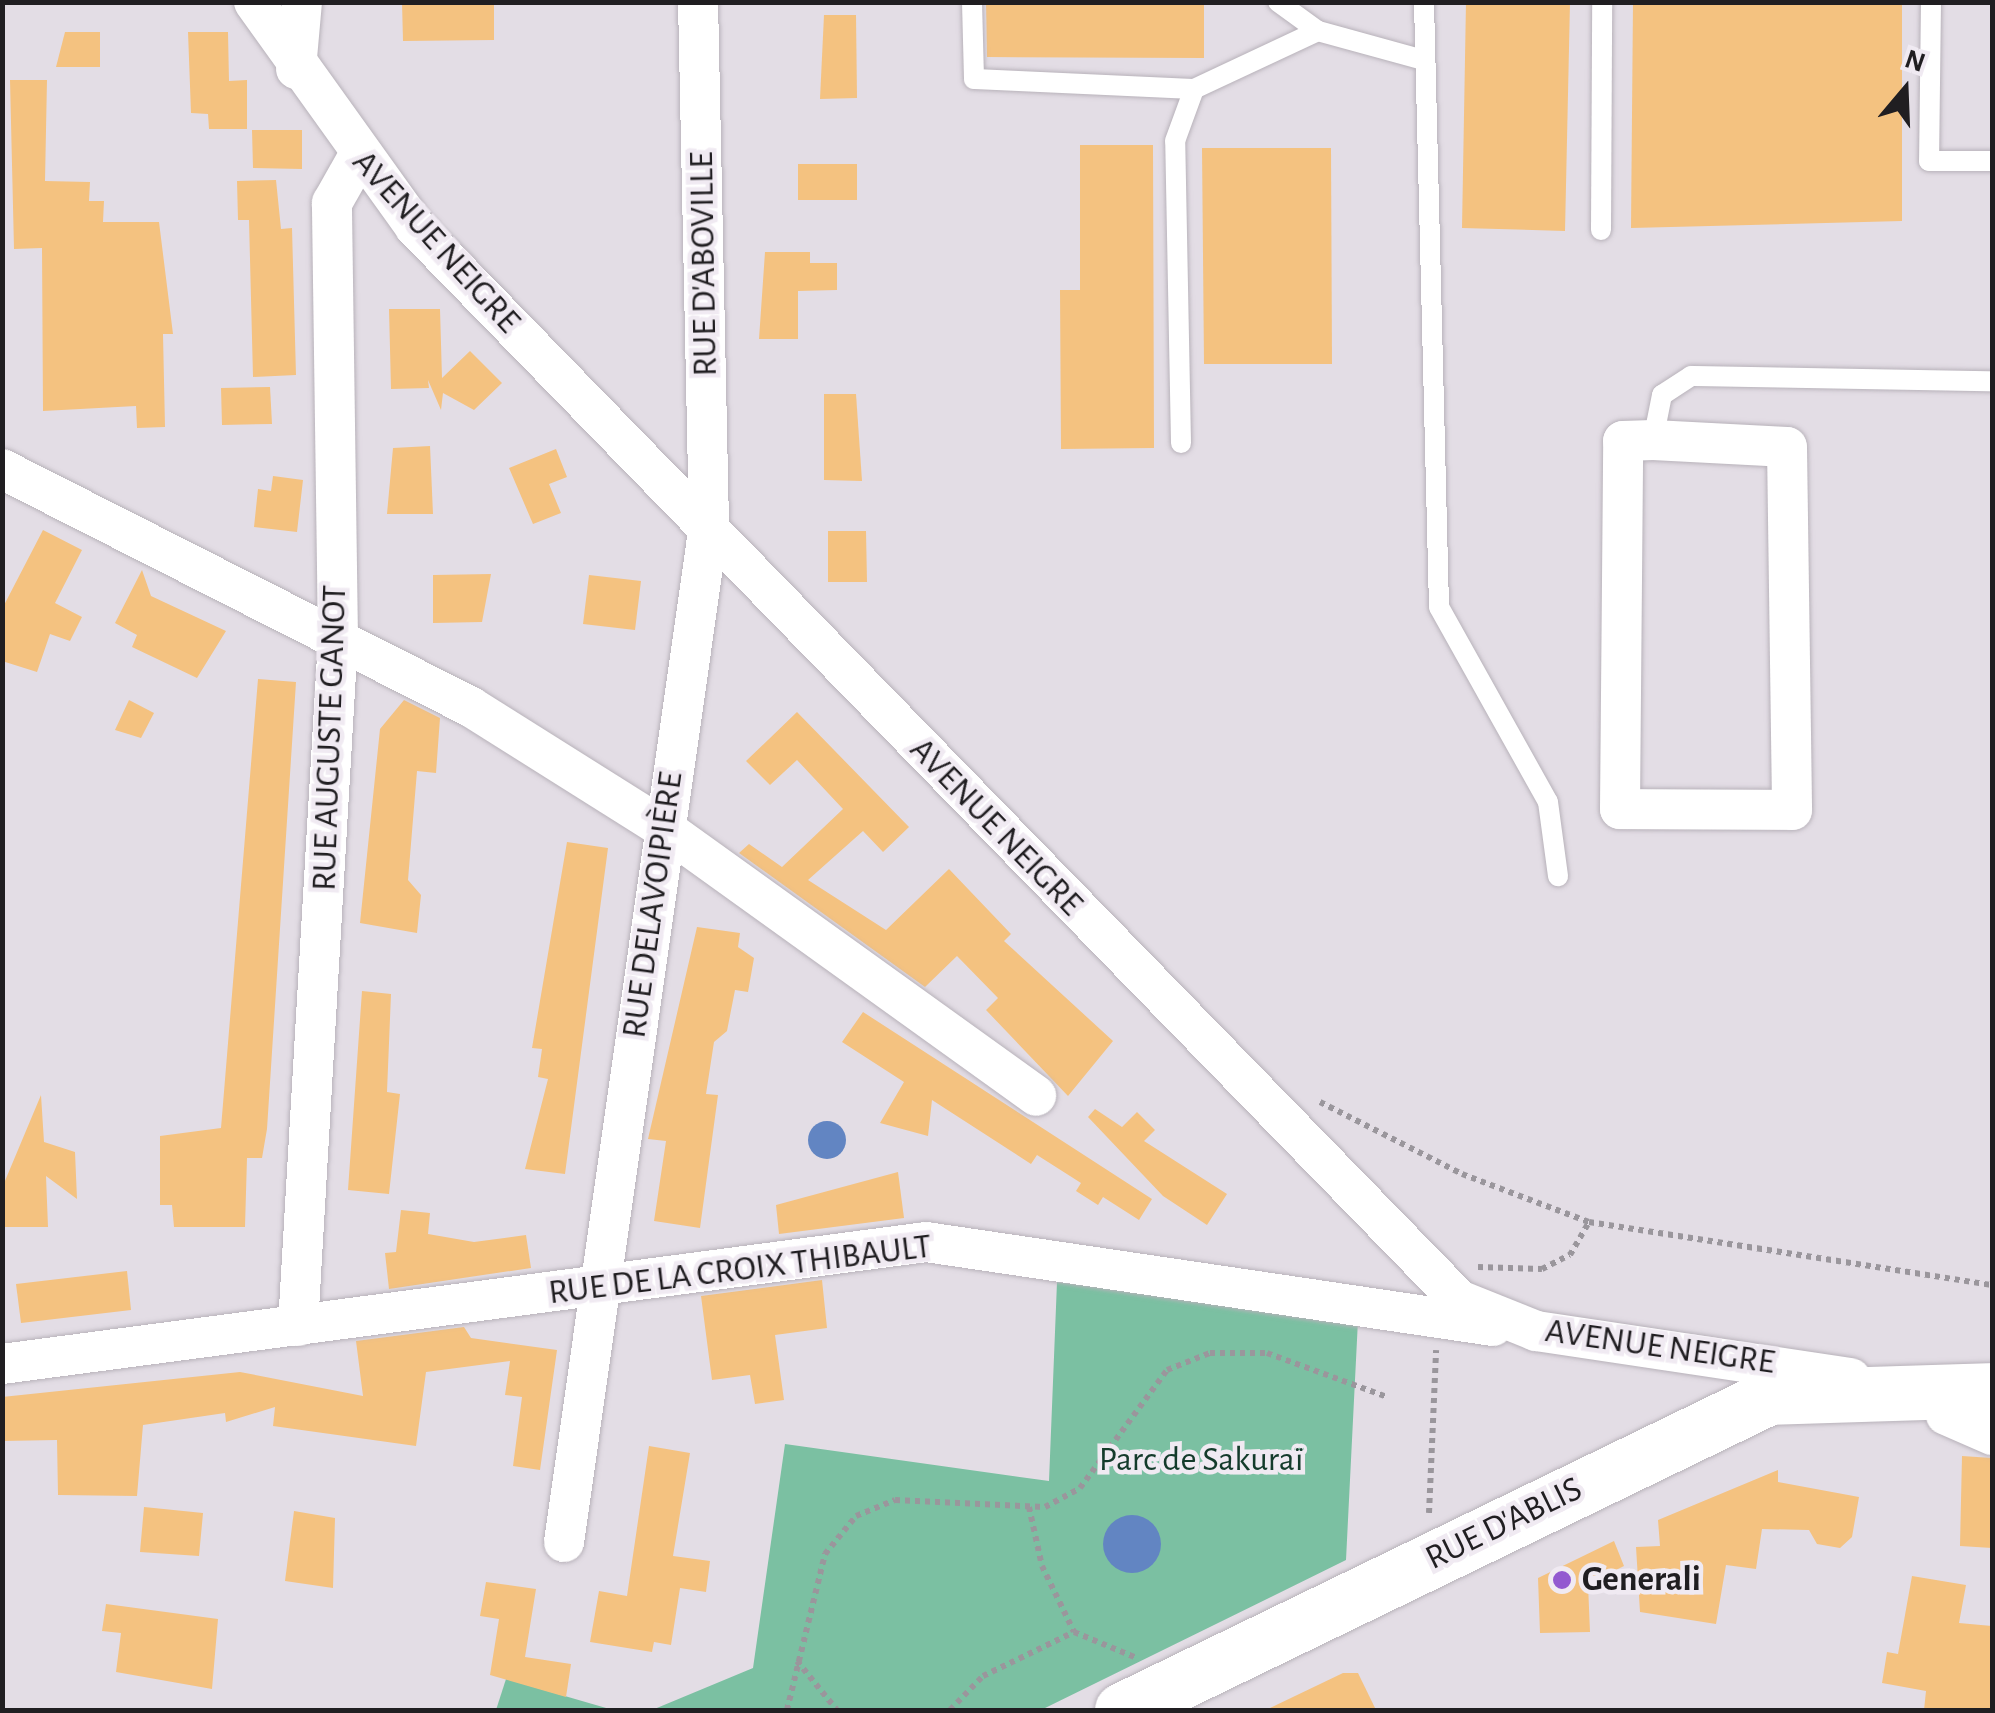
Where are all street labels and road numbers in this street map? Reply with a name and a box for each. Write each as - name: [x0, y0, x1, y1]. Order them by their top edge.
- street label: AVENUE NEIGRE: [343, 142, 529, 342]
- street label: RUE D'ABOVILLE: [681, 151, 727, 377]
- street label: RUE AUGUSTE GANOT: [304, 584, 356, 892]
- street label: AVENUE NEIGRE: [901, 729, 1091, 925]
- street label: RUE DELAVOIPIÈRE: [614, 769, 692, 1041]
- street label: RUE DE LA CROIX THIBAULT: [546, 1226, 934, 1314]
- street label: AVENUE NEIGRE: [1543, 1310, 1777, 1384]
- street label: RUE D'ABLIS: [1419, 1468, 1589, 1580]

